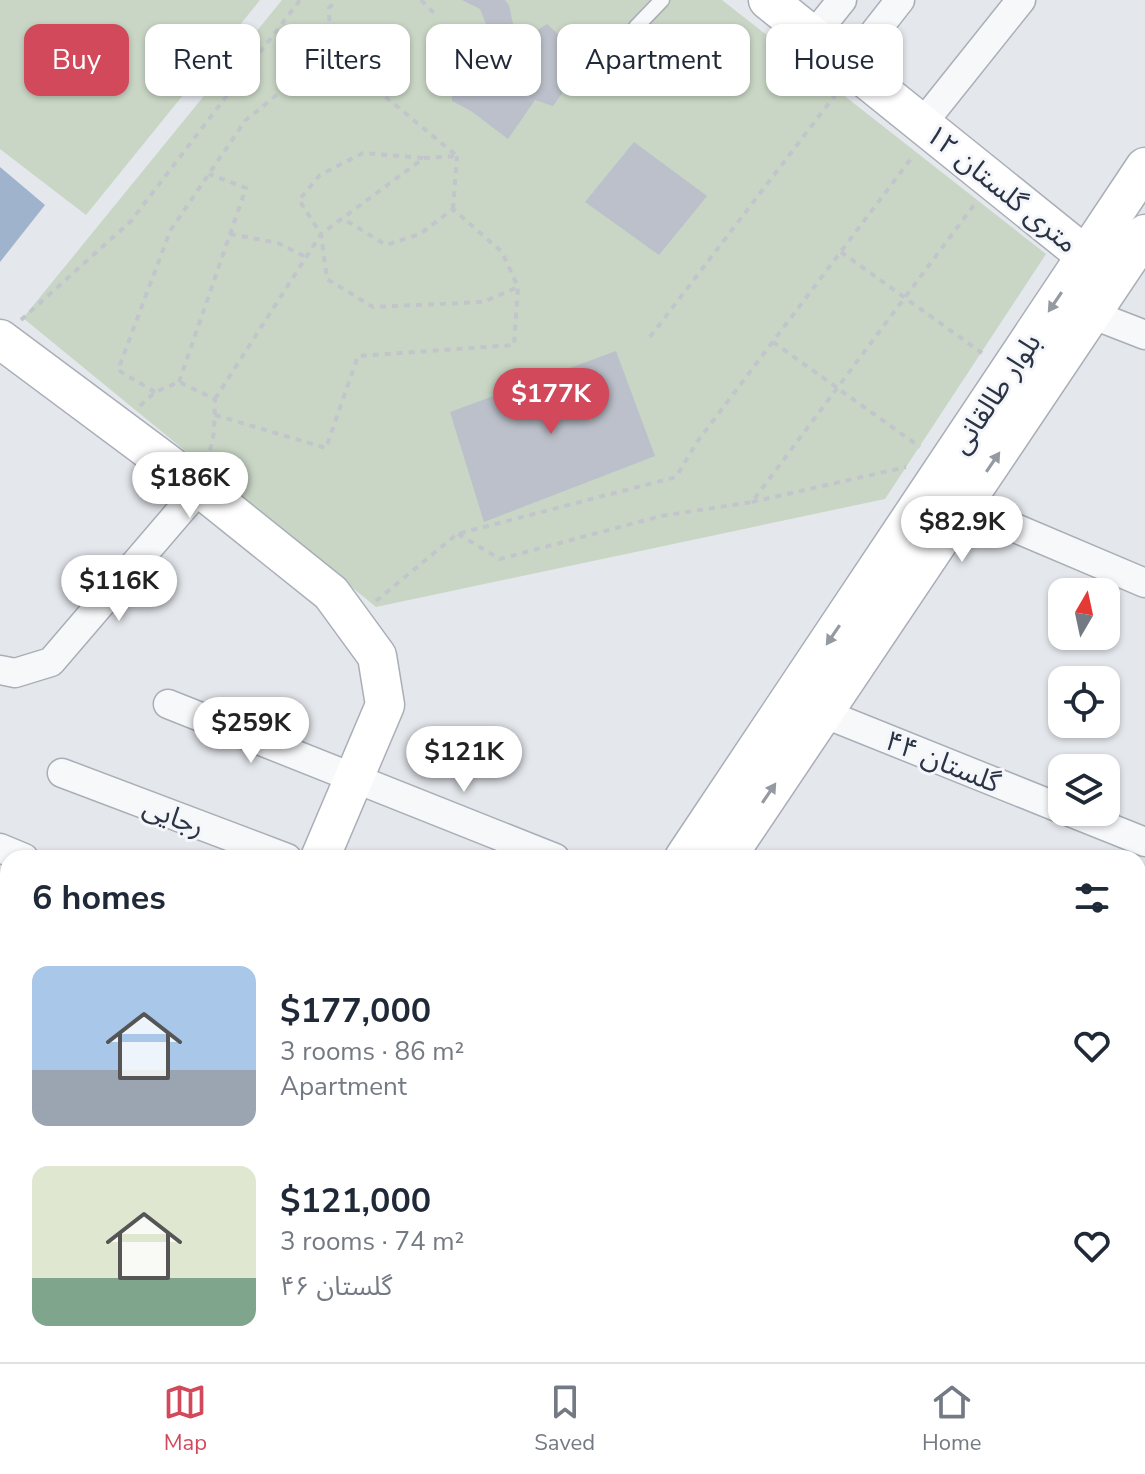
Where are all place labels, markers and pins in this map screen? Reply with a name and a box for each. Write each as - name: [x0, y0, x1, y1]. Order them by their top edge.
- pin: $177K: [495, 368, 607, 436]
- pin: $186K: [134, 452, 246, 520]
- pin: $82.9K: [897, 496, 1027, 564]
- pin: $116K: [63, 555, 175, 623]
- pin: $259K: [195, 697, 307, 765]
- pin: $121K: [408, 726, 520, 794]

